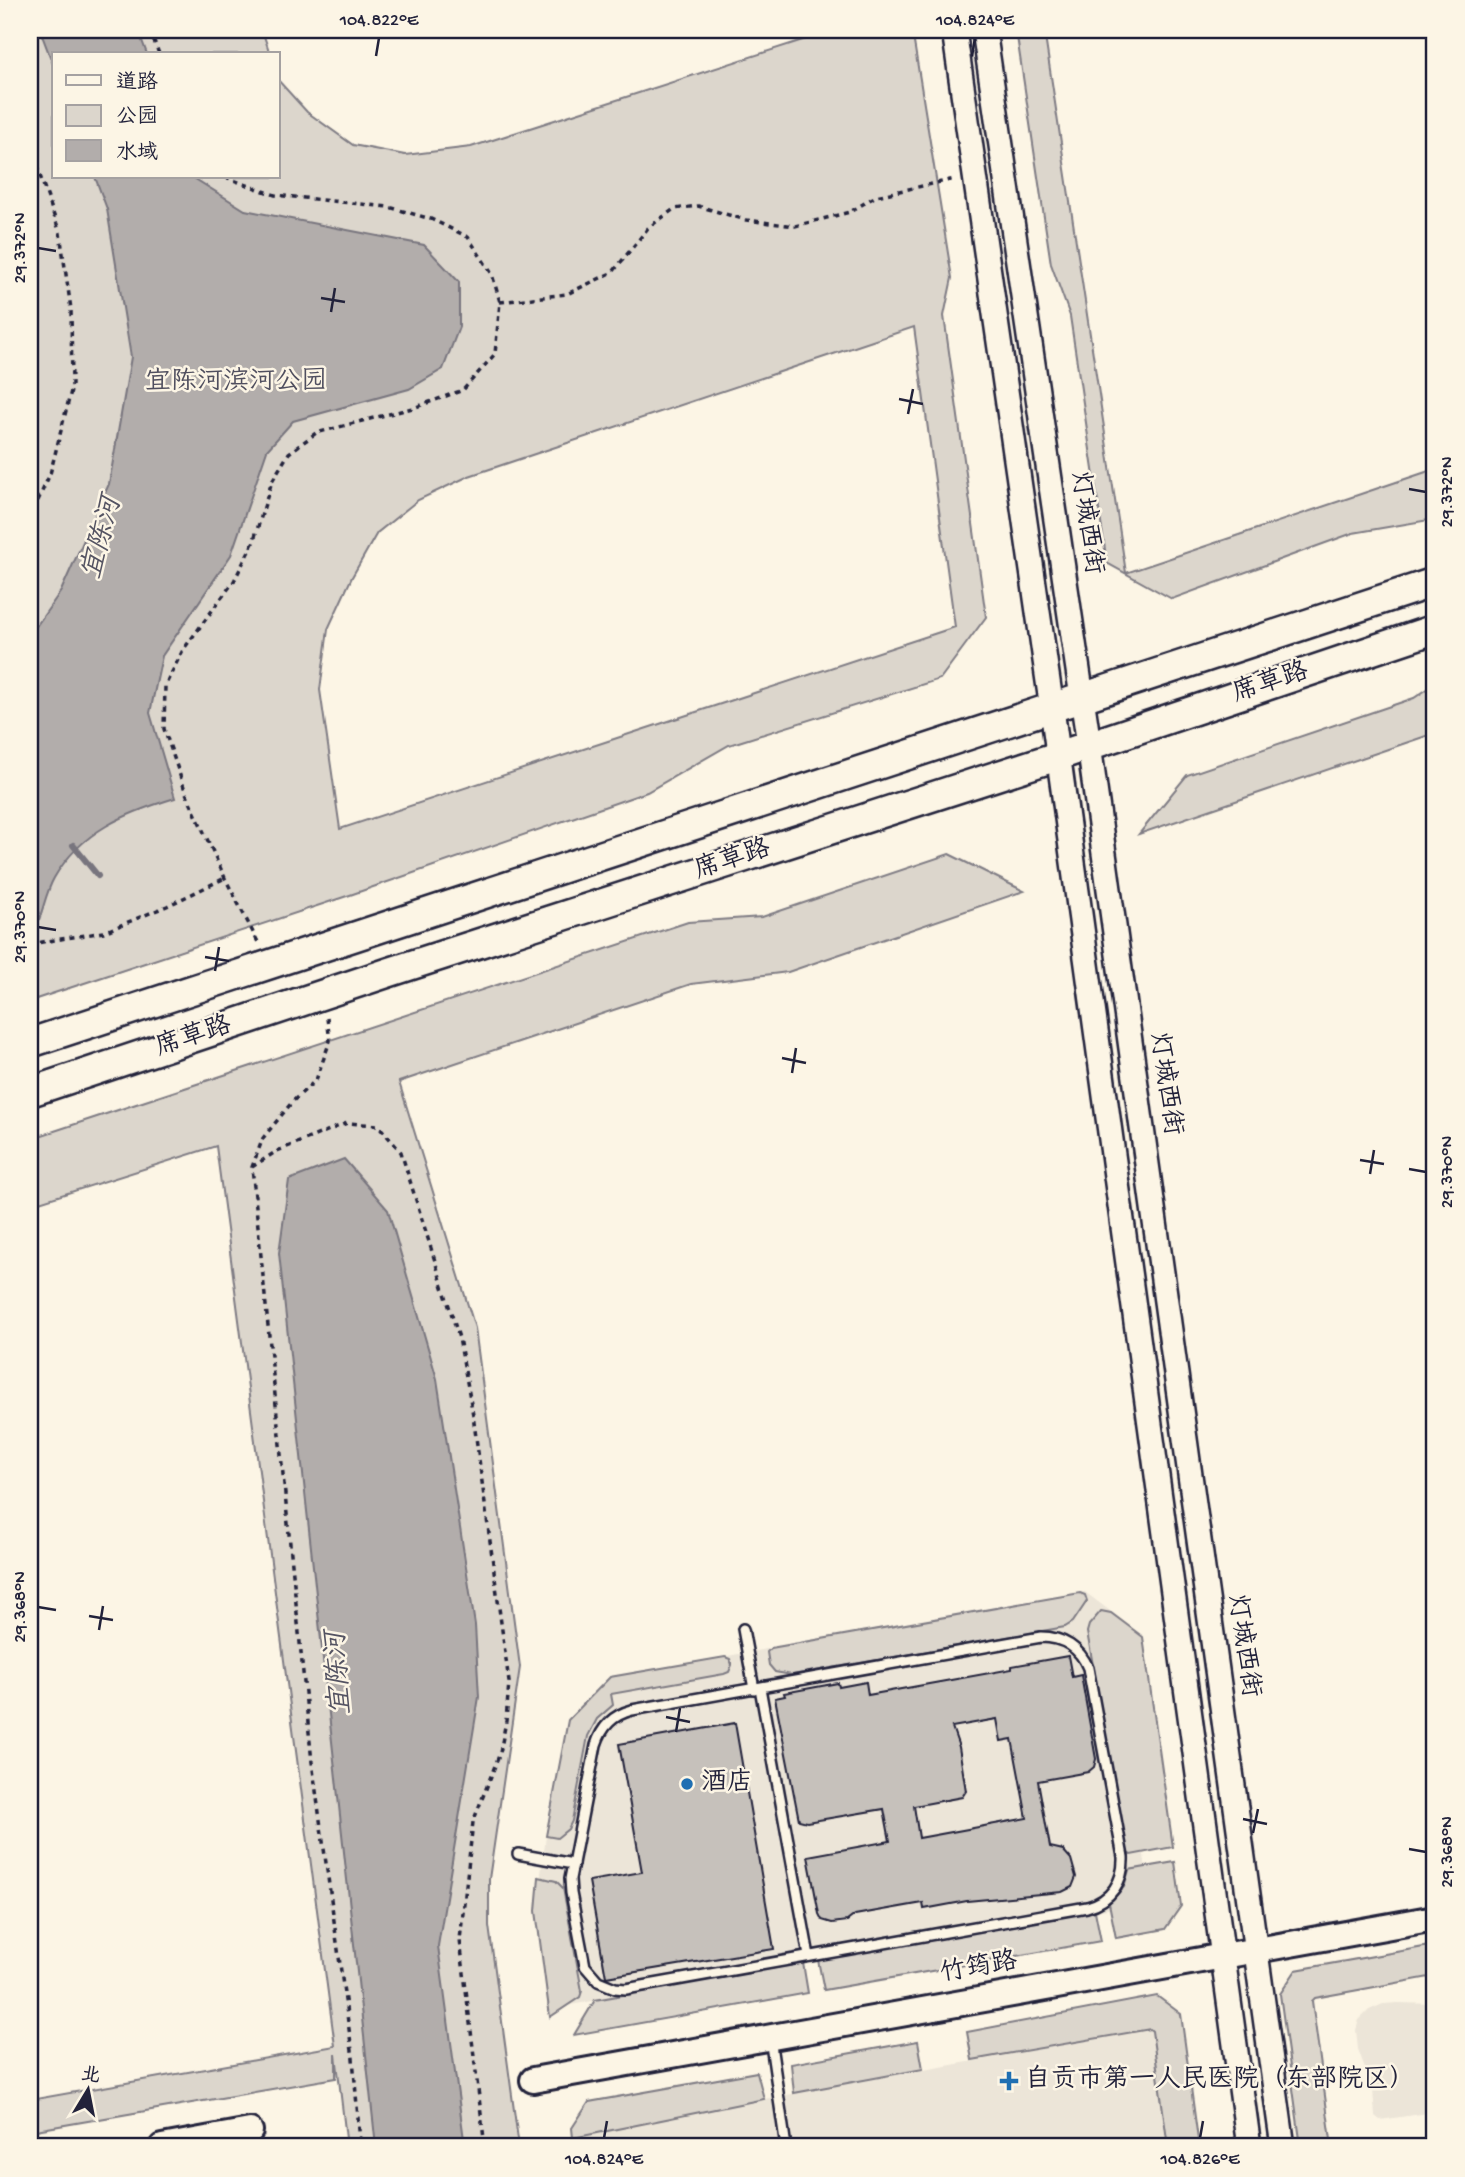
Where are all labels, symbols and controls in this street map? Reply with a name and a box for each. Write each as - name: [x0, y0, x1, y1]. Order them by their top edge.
- text: 104.822°E: [339, 11, 419, 32]
- text: 104.824°E: [935, 11, 1015, 32]
- legend: [52, 52, 280, 178]
- text: 道路: [116, 70, 158, 97]
- text: 公园: [116, 105, 158, 131]
- text: 水域: [116, 140, 158, 167]
- text: 29.372°N: [11, 213, 32, 283]
- park label: 宜陈河滨河公园: [145, 366, 327, 399]
- text: 29.372°N: [1438, 457, 1459, 527]
- street label: 灯城西街: [1062, 469, 1110, 577]
- water label: 宜陈河: [75, 489, 131, 583]
- street label: 席草路: [1228, 655, 1313, 711]
- street label: 席草路: [690, 832, 775, 888]
- text: 29.370°N: [11, 891, 32, 963]
- street label: 席草路: [151, 1009, 236, 1065]
- street label: 灯城西街: [1141, 1030, 1189, 1138]
- text: 29.370°N: [1438, 1136, 1459, 1208]
- text: 29.368°N: [11, 1571, 32, 1643]
- street label: 灯城西街: [1219, 1592, 1267, 1700]
- water label: 宜陈河: [319, 1626, 359, 1716]
- place label: 酒店: [701, 1767, 753, 1800]
- marker: 酒店: [679, 1776, 695, 1792]
- text: 29.368°N: [1438, 1816, 1459, 1888]
- street label: 竹筠路: [938, 1945, 1020, 1991]
- north arrow: [52, 2054, 122, 2124]
- text: 北: [79, 2064, 102, 2090]
- place label: 自贡市第一人民医院（东部院区）: [1025, 2064, 1415, 2097]
- marker: 自贡市第一人民医院（东部院区）: [999, 2071, 1019, 2091]
- text: 104.824°E: [564, 2150, 644, 2171]
- text: 104.826°E: [1160, 2150, 1240, 2171]

